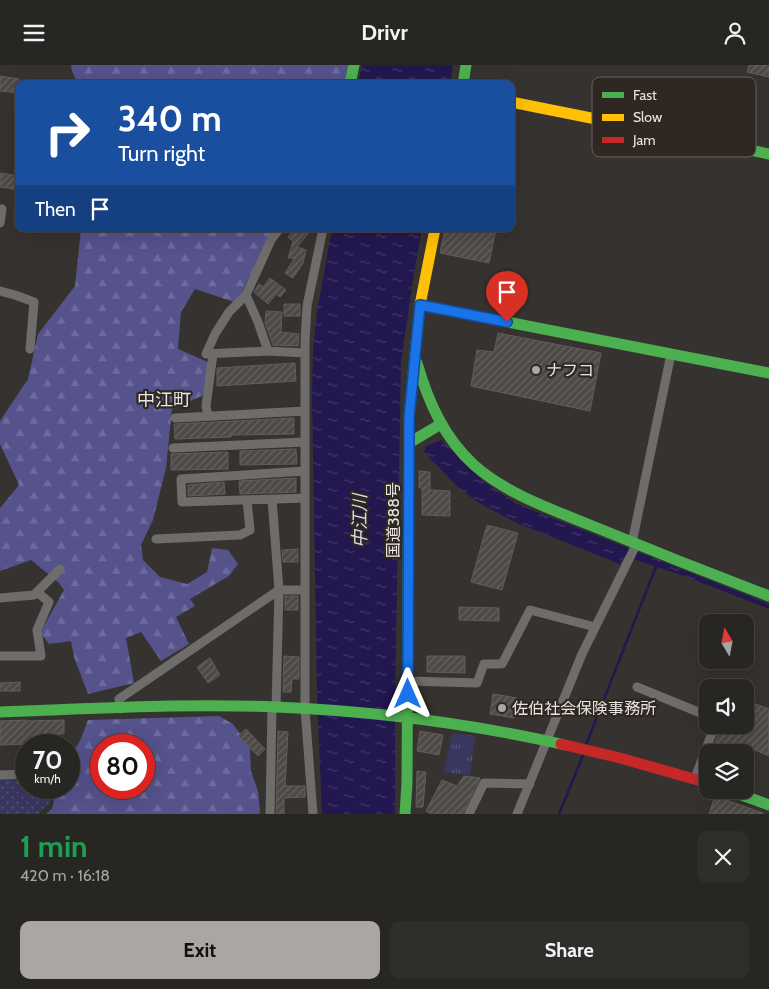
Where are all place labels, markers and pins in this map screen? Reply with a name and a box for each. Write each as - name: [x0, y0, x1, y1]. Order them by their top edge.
- pin: [486, 271, 528, 322]
- place label: ナフコ: [546, 361, 594, 380]
- marker: ナフコ: [530, 364, 542, 376]
- place label: 佐伯社会保険事務所: [512, 699, 656, 718]
- marker: 佐伯社会保険事務所: [496, 702, 508, 714]

